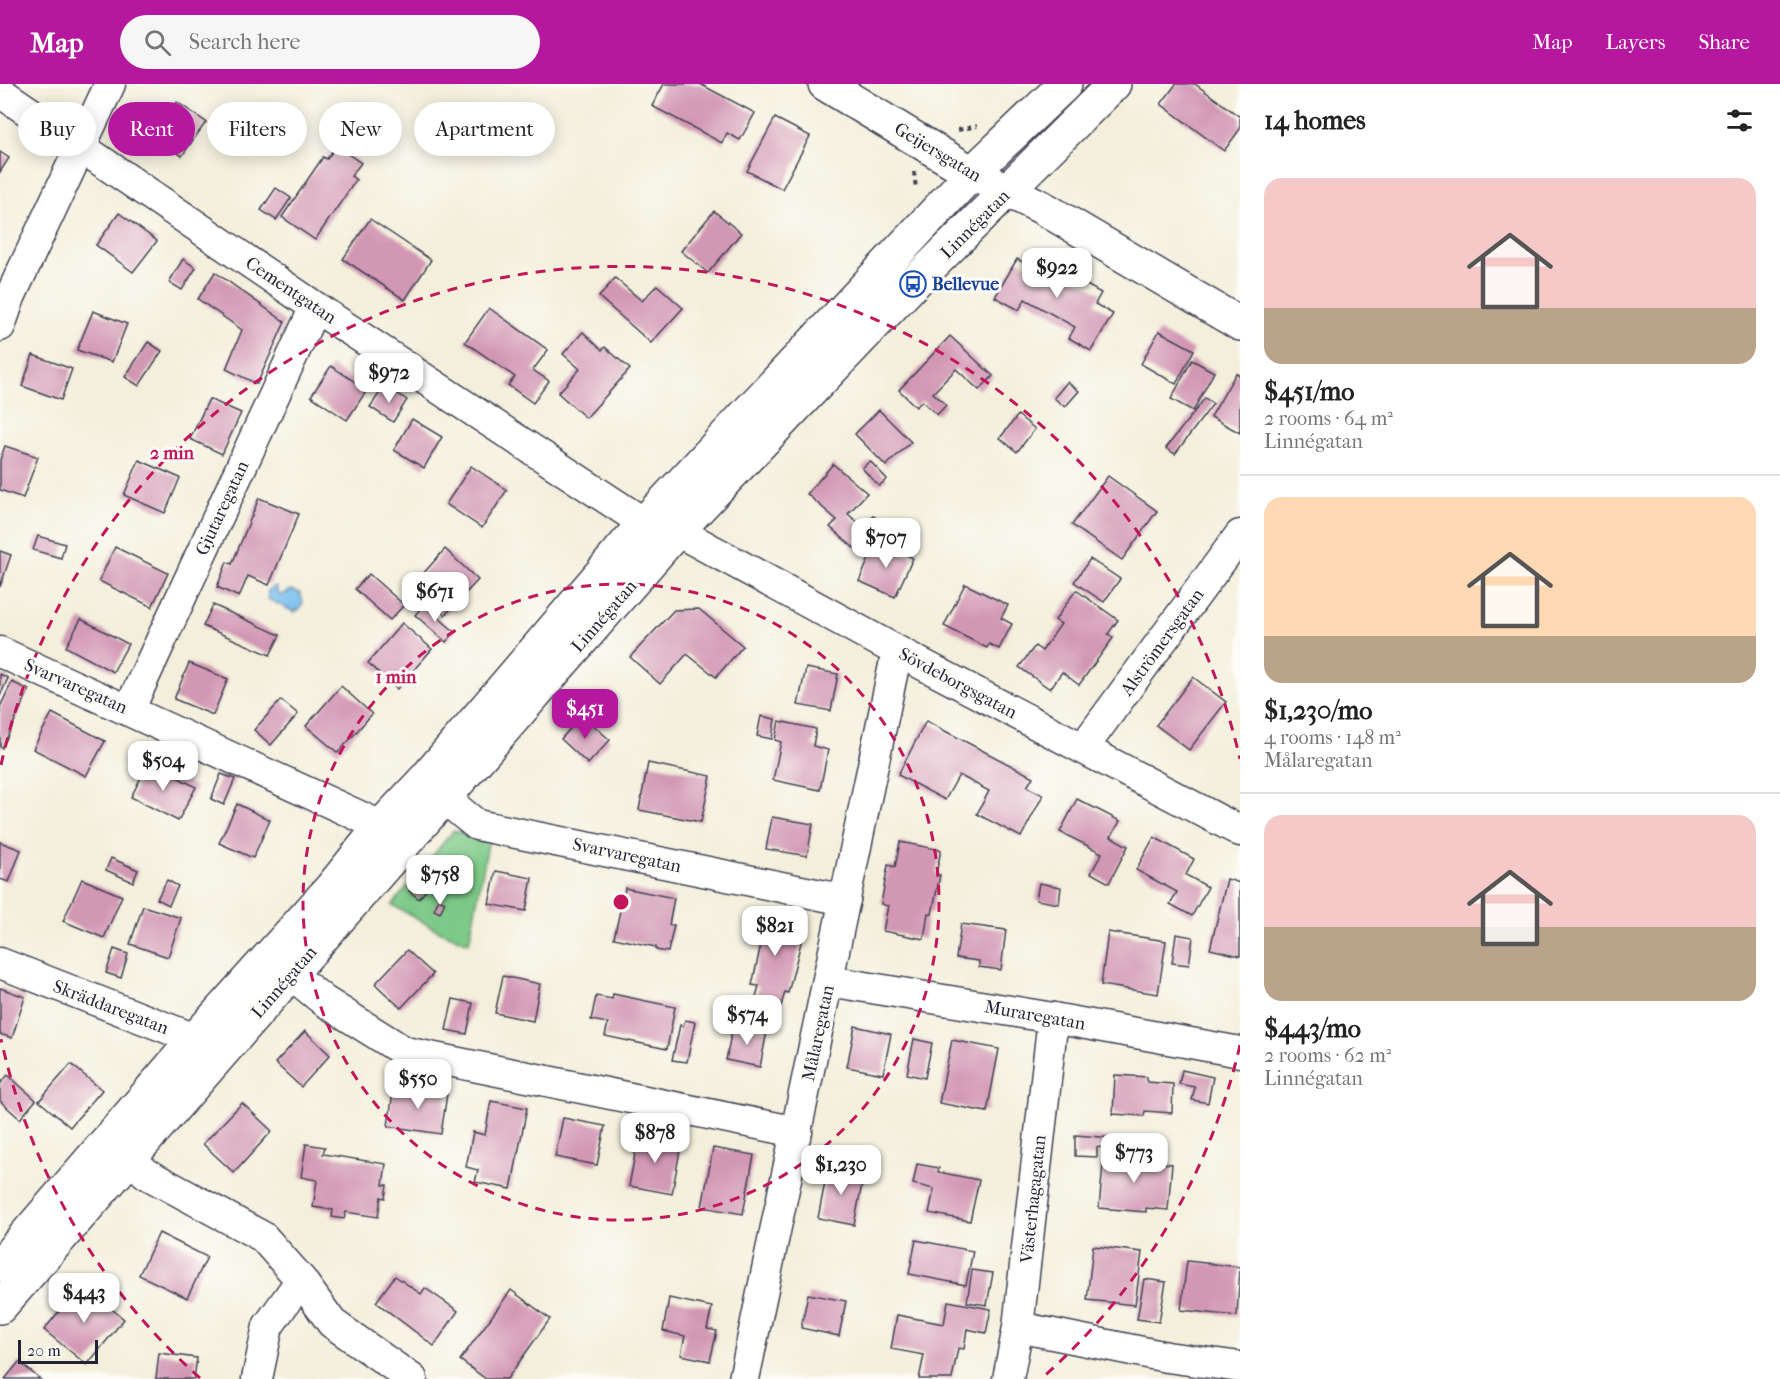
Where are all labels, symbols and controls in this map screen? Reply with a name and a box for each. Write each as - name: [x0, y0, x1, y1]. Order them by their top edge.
- search box: [120, 15, 540, 69]
- text: Map: [30, 26, 84, 59]
- icon: search: [141, 26, 174, 59]
- text: Search here: [189, 29, 300, 55]
- text: Map: [1532, 30, 1573, 54]
- text: Layers: [1606, 30, 1665, 54]
- text: Share: [1698, 30, 1750, 54]
- chip: Buy: [18, 102, 96, 156]
- chip: Rent: [108, 102, 195, 156]
- chip: Filters: [207, 102, 307, 156]
- chip: New: [319, 102, 402, 156]
- chip: Apartment: [414, 102, 555, 156]
- icon: filters: [1723, 104, 1756, 137]
- text: 14 homes: [1264, 105, 1366, 136]
- street label: Geijersgatan: [890, 118, 986, 187]
- street label: Linnégatan: [936, 185, 1015, 263]
- icon: home: [1456, 217, 1564, 325]
- pin: $922: [1021, 248, 1093, 299]
- street label: Cementgatan: [241, 252, 340, 329]
- text: $922: [1036, 256, 1078, 279]
- bus stop icon: Bellevue: [898, 269, 928, 299]
- place label: Bellevue: [932, 274, 999, 295]
- pin: $972: [353, 353, 425, 404]
- text: $972: [368, 361, 410, 384]
- text: $451/mo: [1264, 376, 1355, 407]
- text: 2 rooms · 64 m²: [1264, 407, 1393, 430]
- text: Linnégatan: [1264, 430, 1363, 453]
- text: 2 min: [150, 443, 194, 464]
- street label: Gjutaregatan: [191, 457, 254, 559]
- pin: $707: [850, 518, 922, 569]
- text: $707: [865, 526, 907, 549]
- icon: home: [1456, 536, 1564, 644]
- pin: $671: [399, 572, 471, 623]
- street label: Linnégatan: [567, 575, 642, 657]
- text: $671: [416, 580, 454, 603]
- street label: Alströmersgatan: [1116, 584, 1209, 701]
- street label: Sövdeborgsgatan: [895, 643, 1021, 724]
- street label: Svarvaregatan: [21, 654, 131, 719]
- text: 1 min: [375, 667, 417, 688]
- pin: $451: [549, 689, 621, 740]
- text: $1,230/mo: [1264, 695, 1372, 726]
- text: $451: [566, 697, 604, 720]
- text: 4 rooms · 148 m²: [1264, 726, 1401, 749]
- pin: $504: [127, 741, 199, 792]
- text: $504: [142, 749, 184, 772]
- text: Målaregatan: [1264, 749, 1373, 772]
- street label: Svarvaregatan: [571, 834, 684, 877]
- icon: home: [1456, 854, 1564, 962]
- pin: $758: [404, 855, 476, 906]
- text: $758: [420, 863, 460, 886]
- centre of rings: [611, 892, 631, 912]
- pin: $821: [739, 906, 811, 957]
- text: $821: [756, 914, 794, 937]
- street label: Linnégatan: [247, 941, 322, 1023]
- street label: Skräddaregatan: [50, 976, 172, 1039]
- street label: Målaregatan: [798, 983, 839, 1083]
- pin: $574: [711, 995, 783, 1046]
- street label: Muraregatan: [983, 996, 1088, 1035]
- text: $574: [727, 1003, 767, 1026]
- text: $443/mo: [1264, 1013, 1361, 1044]
- text: 2 rooms · 62 m²: [1264, 1044, 1391, 1067]
- pin: $550: [382, 1059, 454, 1110]
- text: $550: [398, 1067, 438, 1090]
- text: Linnégatan: [1264, 1067, 1363, 1090]
- pin: $878: [619, 1113, 691, 1164]
- text: $878: [635, 1121, 675, 1144]
- street label: Västerhagagatan: [1016, 1133, 1051, 1265]
- pin: $773: [1098, 1133, 1170, 1184]
- text: $773: [1115, 1141, 1153, 1164]
- pin: $1,230: [792, 1145, 890, 1196]
- text: $1,230: [815, 1153, 867, 1176]
- pin: $443: [48, 1273, 120, 1324]
- text: $443: [63, 1281, 105, 1304]
- scale bar: [18, 1337, 98, 1364]
- text: 20 m: [27, 1341, 61, 1360]

